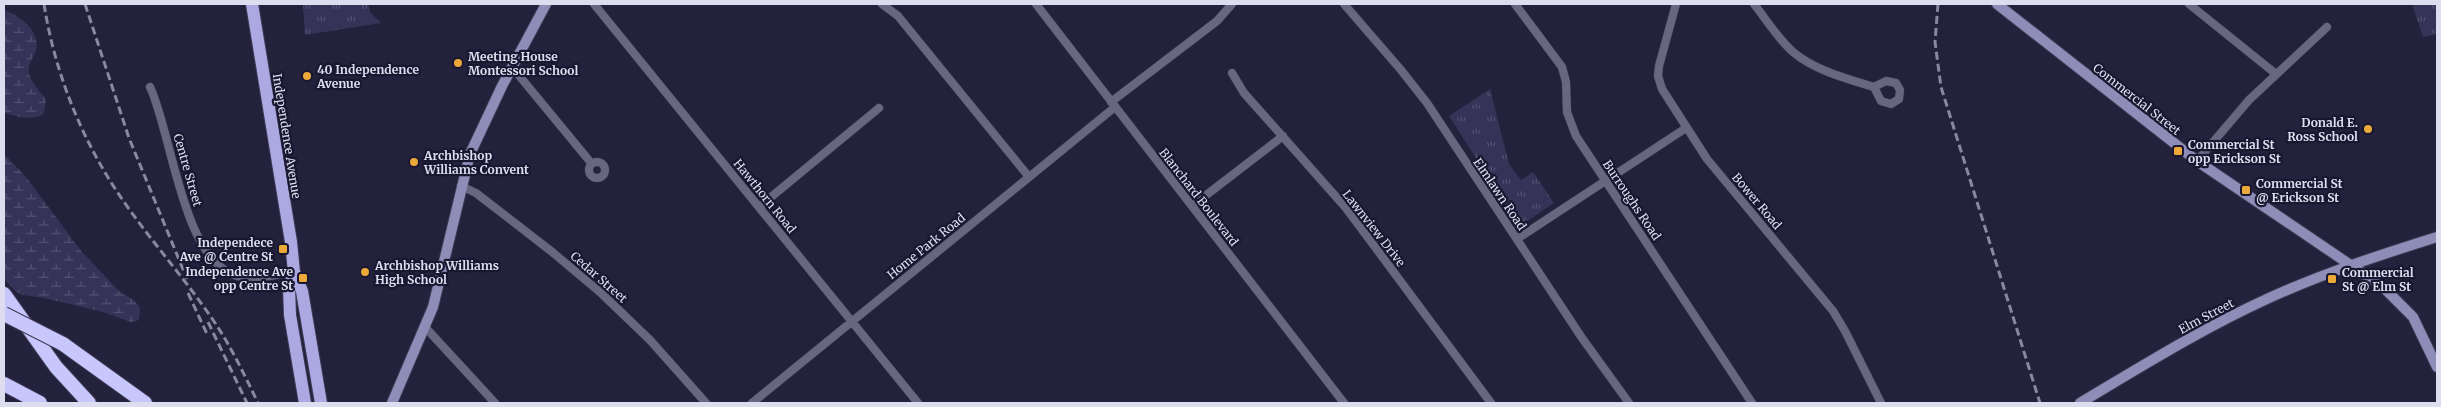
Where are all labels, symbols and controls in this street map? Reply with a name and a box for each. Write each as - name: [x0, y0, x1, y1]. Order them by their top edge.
- place label: Meeting House Montessori School: [468, 49, 578, 78]
- marker: Meeting House Montessori School: [452, 57, 464, 69]
- street label: Commercial Street: [2090, 60, 2184, 138]
- place label: 40 Independence Avenue: [316, 62, 419, 91]
- marker: 40 Independence Avenue: [301, 70, 313, 82]
- street label: Independence Avenue: [270, 72, 304, 200]
- place label: Donald E. Ross School: [2287, 115, 2358, 144]
- marker: Donald E. Ross School: [2362, 123, 2374, 135]
- street label: Centre Street: [170, 132, 206, 208]
- place label: Commercial St opp Erickson St: [2188, 137, 2281, 166]
- street label: Blanchard Boulevard: [1156, 145, 1242, 249]
- marker: Commercial St opp Erickson St: [2172, 145, 2184, 157]
- place label: Archbishop Williams Convent: [423, 148, 529, 177]
- street label: Elmlawn Road: [1470, 155, 1530, 233]
- marker: Archbishop Williams Convent: [408, 156, 420, 168]
- street label: Hawthorn Road: [731, 156, 799, 236]
- street label: Burroughs Road: [1600, 157, 1664, 243]
- street label: Bower Road: [1729, 170, 1785, 232]
- place label: Commercial St @ Erickson St: [2256, 176, 2343, 205]
- marker: Commercial St @ Erickson St: [2240, 184, 2252, 196]
- street label: Lawnview Drive: [1339, 187, 1409, 269]
- street label: Home Park Road: [884, 210, 968, 282]
- place label: Independece Ave @ Centre St: [179, 235, 274, 264]
- marker: Independece Ave @ Centre St: [277, 243, 289, 255]
- street label: Cedar Street: [567, 248, 631, 306]
- place label: Archbishop Williams High School: [374, 258, 499, 287]
- place label: Independence Ave opp Centre St: [185, 264, 293, 293]
- place label: Commercial St @ Elm St: [2342, 265, 2414, 294]
- marker: Archbishop Williams High School: [359, 266, 371, 278]
- marker: Independence Ave opp Centre St: [297, 272, 309, 284]
- marker: Commercial St @ Elm St: [2326, 273, 2338, 285]
- street label: Elm Street: [2176, 295, 2237, 337]

